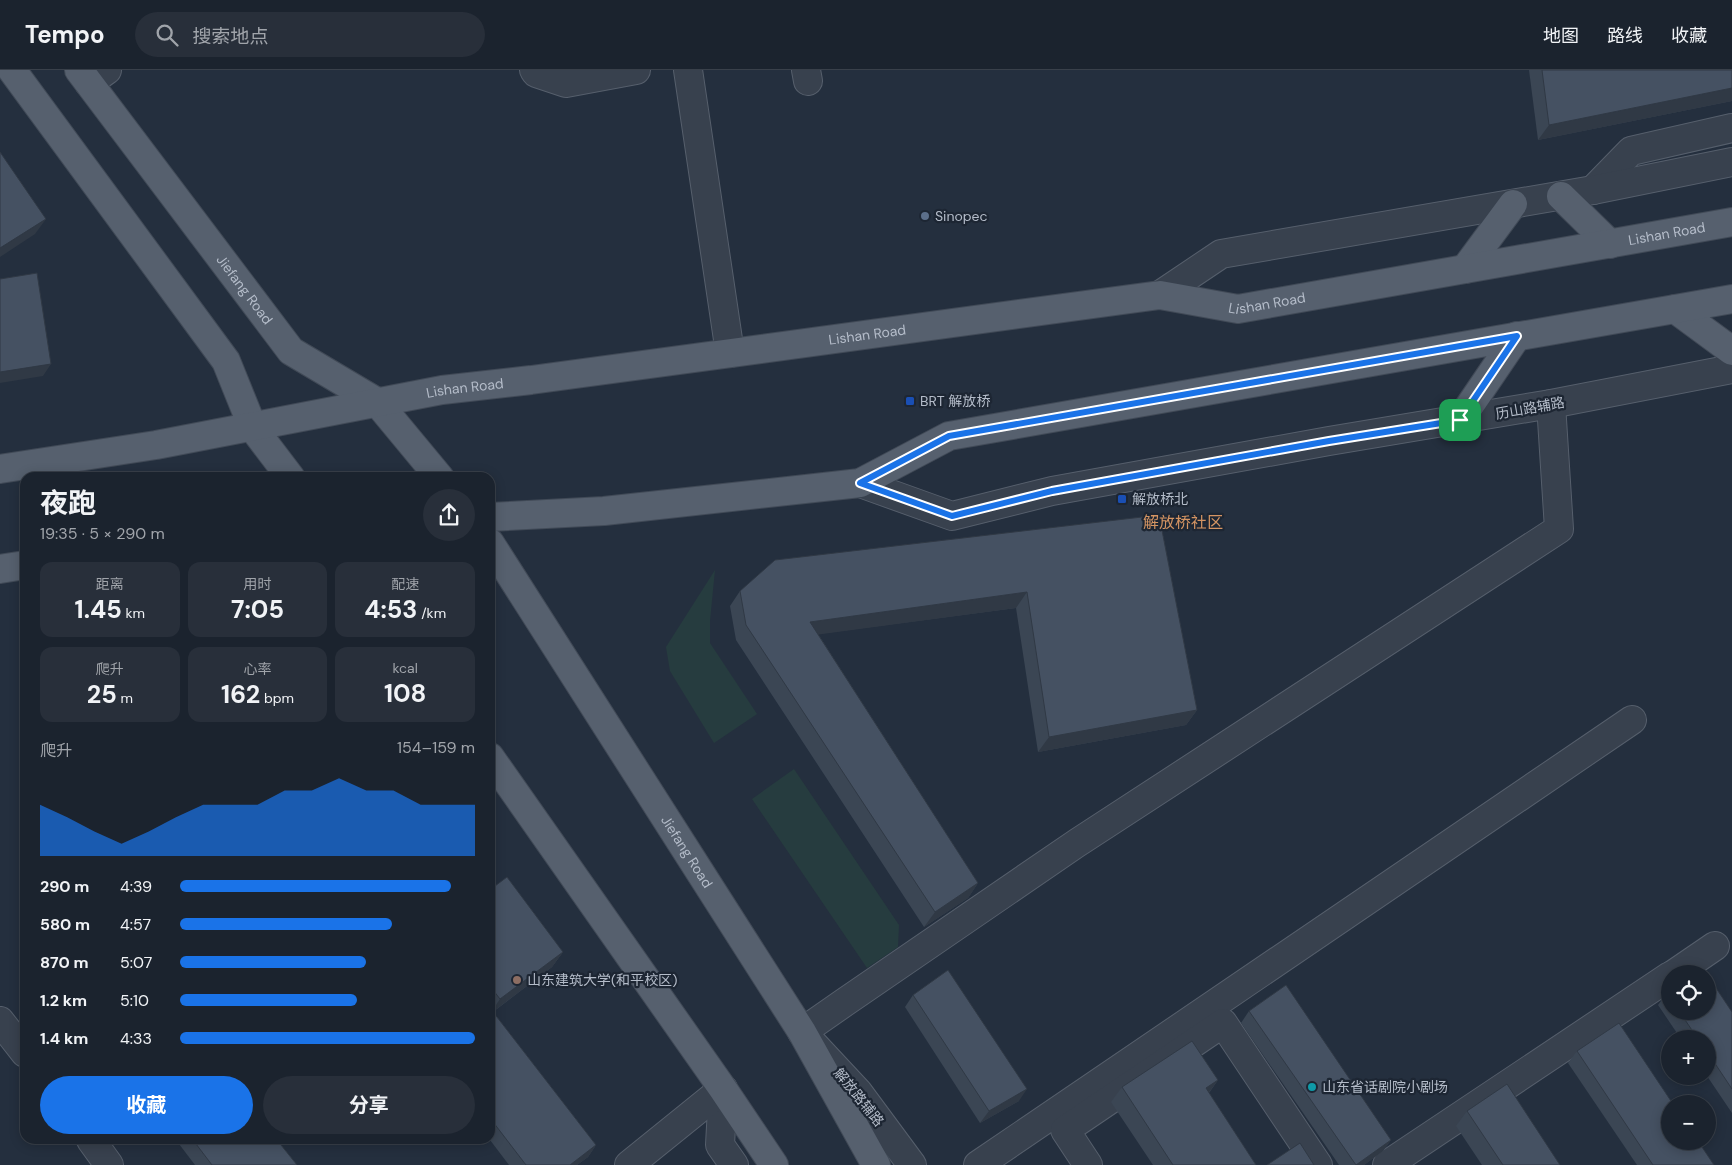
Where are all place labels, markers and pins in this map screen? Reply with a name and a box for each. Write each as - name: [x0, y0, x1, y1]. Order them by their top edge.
- place label: Sinopec: [935, 207, 988, 225]
- marker: Sinopec: [919, 210, 931, 222]
- place label: BRT 解放桥: [920, 392, 990, 410]
- marker: BRT 解放桥: [904, 395, 916, 407]
- pin: [1439, 399, 1481, 441]
- place label: 解放桥北: [1132, 490, 1188, 508]
- marker: 解放桥北: [1116, 493, 1128, 505]
- place label: 山东建筑大学(和平校区): [527, 971, 677, 989]
- marker: 山东建筑大学(和平校区): [511, 974, 523, 986]
- place label: 山东省话剧院小剧场: [1322, 1078, 1448, 1096]
- marker: 山东省话剧院小剧场: [1306, 1081, 1318, 1093]

